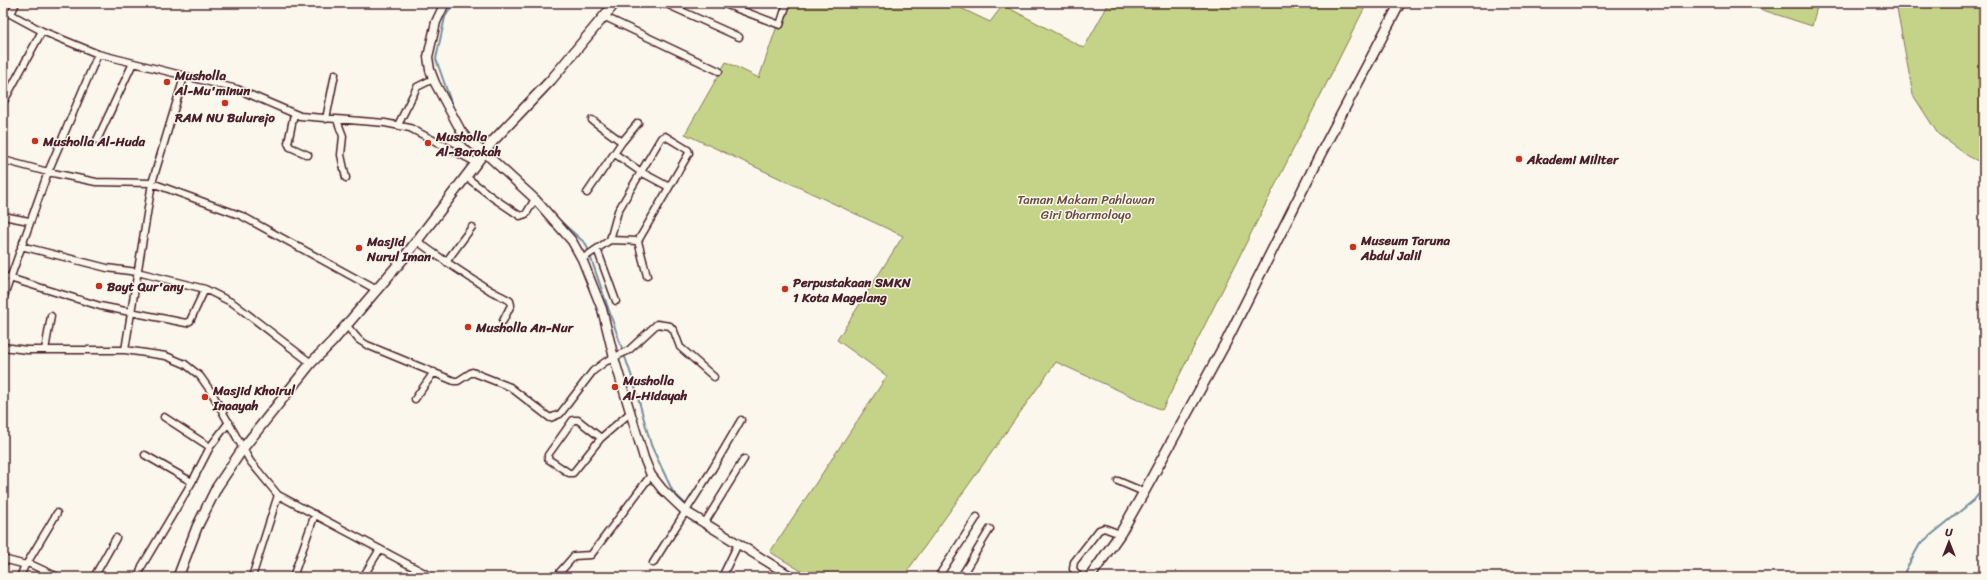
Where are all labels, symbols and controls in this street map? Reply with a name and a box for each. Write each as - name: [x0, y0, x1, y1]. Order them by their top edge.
- place label: Musholla Al-Mu'minun: [174, 64, 251, 102]
- marker: Musholla Al-Mu'minun: [162, 77, 172, 87]
- marker: RAM NU Bulurejo: [220, 98, 230, 108]
- place label: RAM NU Bulurejo: [174, 106, 275, 129]
- place label: Musholla Al-Barokah: [435, 125, 501, 163]
- place label: Musholla Al-Huda: [42, 130, 146, 153]
- marker: Musholla Al-Huda: [30, 136, 40, 146]
- marker: Musholla Al-Barokah: [423, 138, 433, 148]
- place label: Akademi Militer: [1526, 148, 1620, 171]
- marker: Akademi Militer: [1514, 154, 1524, 164]
- park label: Taman Makam Pahlawan Giri Dharmoloyo: [1017, 188, 1155, 226]
- place label: Museum Taruna Abdul Jalil: [1360, 229, 1450, 267]
- place label: Masjid Nurul Iman: [366, 230, 432, 268]
- marker: Museum Taruna Abdul Jalil: [1348, 242, 1358, 252]
- marker: Masjid Nurul Iman: [354, 243, 364, 253]
- place label: Perpustakaan SMKN 1 Kota Magelang: [793, 271, 912, 309]
- place label: Bayt Qur'any: [107, 275, 185, 298]
- marker: Bayt Qur'any: [94, 281, 104, 291]
- marker: Perpustakaan SMKN 1 Kota Magelang: [780, 284, 790, 294]
- place label: Musholla An-Nur: [475, 316, 575, 339]
- marker: Musholla An-Nur: [463, 322, 473, 332]
- place label: Musholla Al-Hidayah: [622, 369, 688, 407]
- place label: Masjid Khoirul Inaayah: [212, 379, 296, 417]
- marker: Musholla Al-Hidayah: [610, 382, 620, 392]
- marker: Masjid Khoirul Inaayah: [200, 392, 210, 402]
- north arrow: [1929, 522, 1969, 562]
- text: U: [1945, 523, 1953, 542]

